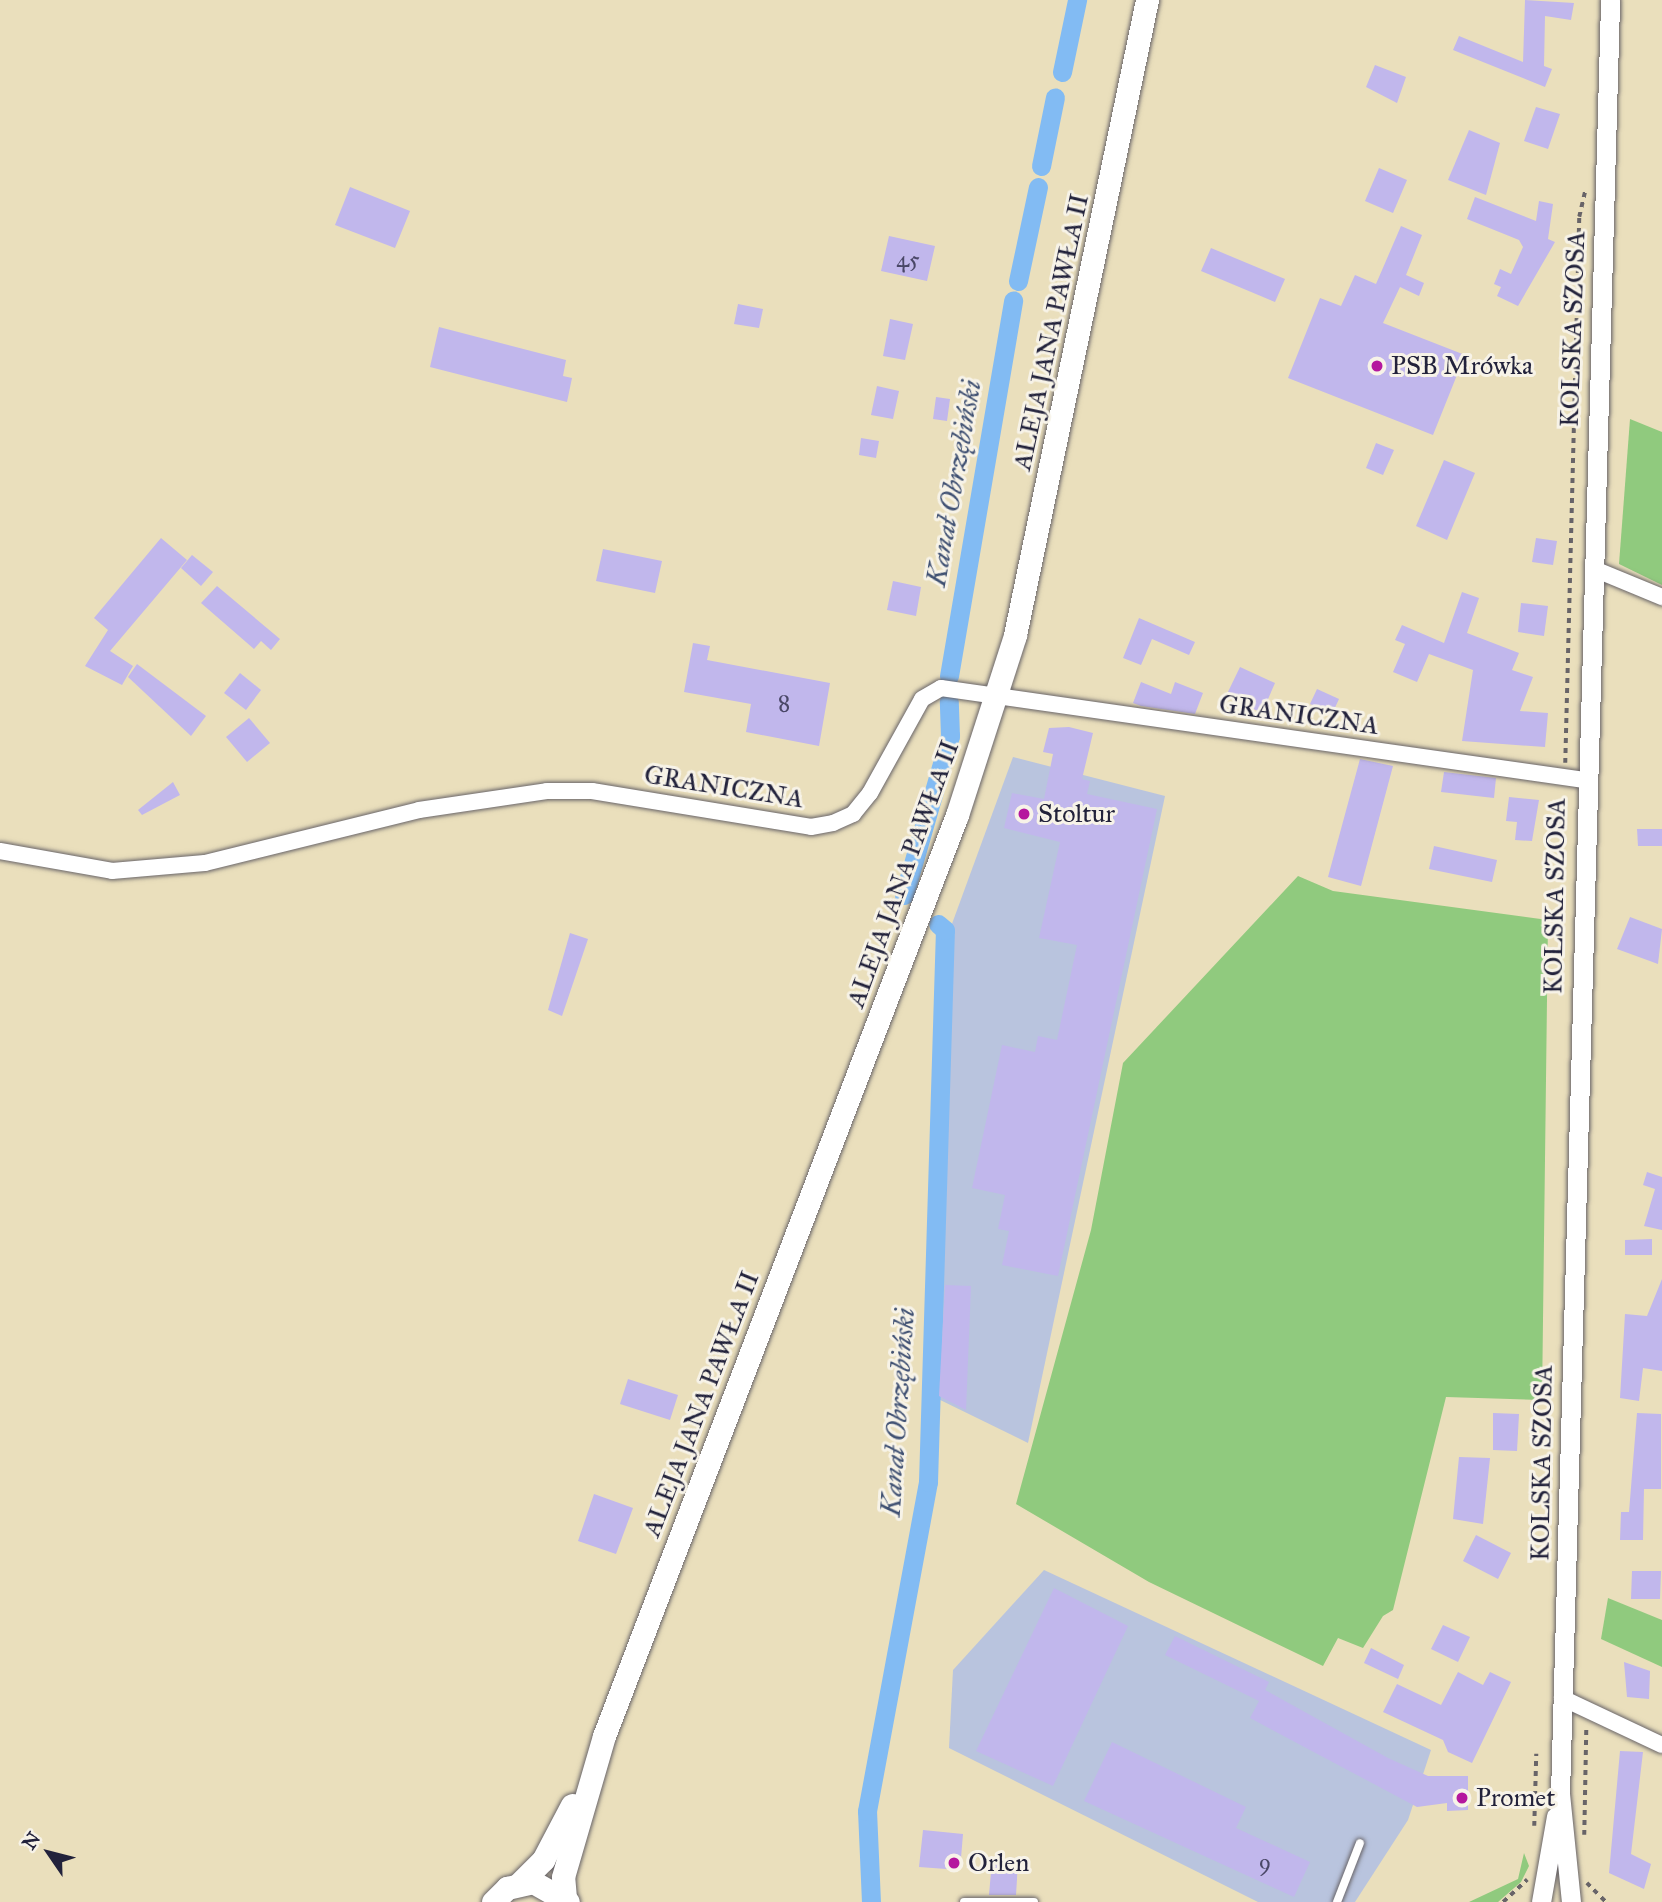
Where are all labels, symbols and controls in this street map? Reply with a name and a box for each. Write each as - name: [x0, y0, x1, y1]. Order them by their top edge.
- street label: ALEJA JANA PAWŁA II: [1006, 191, 1096, 473]
- street label: KOLSKA SZOSA: [1554, 230, 1592, 428]
- house number: 45: [896, 245, 920, 273]
- place label: PSB Mrówka: [1391, 350, 1533, 382]
- marker: PSB Mrówka: [1369, 358, 1385, 374]
- water label: Kanał Obrzębiński: [919, 377, 989, 589]
- street label: GRANICZNA: [1217, 688, 1381, 742]
- house number: 8: [778, 689, 790, 717]
- street label: ALEJA JANA PAWŁA II: [840, 736, 966, 1012]
- street label: GRANICZNA: [642, 759, 806, 815]
- place label: Stoltur: [1038, 798, 1115, 830]
- street label: KOLSKA SZOSA: [1538, 798, 1572, 994]
- marker: Stoltur: [1016, 806, 1032, 822]
- street label: ALEJA JANA PAWŁA II: [636, 1267, 766, 1541]
- water label: Kanał Obrzębiński: [874, 1307, 922, 1517]
- street label: KOLSKA SZOSA: [1525, 1365, 1559, 1561]
- place label: Promet: [1476, 1782, 1555, 1814]
- marker: Promet: [1454, 1790, 1470, 1806]
- north arrow: [14, 1818, 84, 1888]
- text: N: [17, 1827, 45, 1854]
- place label: Orlen: [968, 1847, 1029, 1879]
- house number: 9: [1259, 1848, 1271, 1876]
- marker: Orlen: [946, 1855, 962, 1871]

